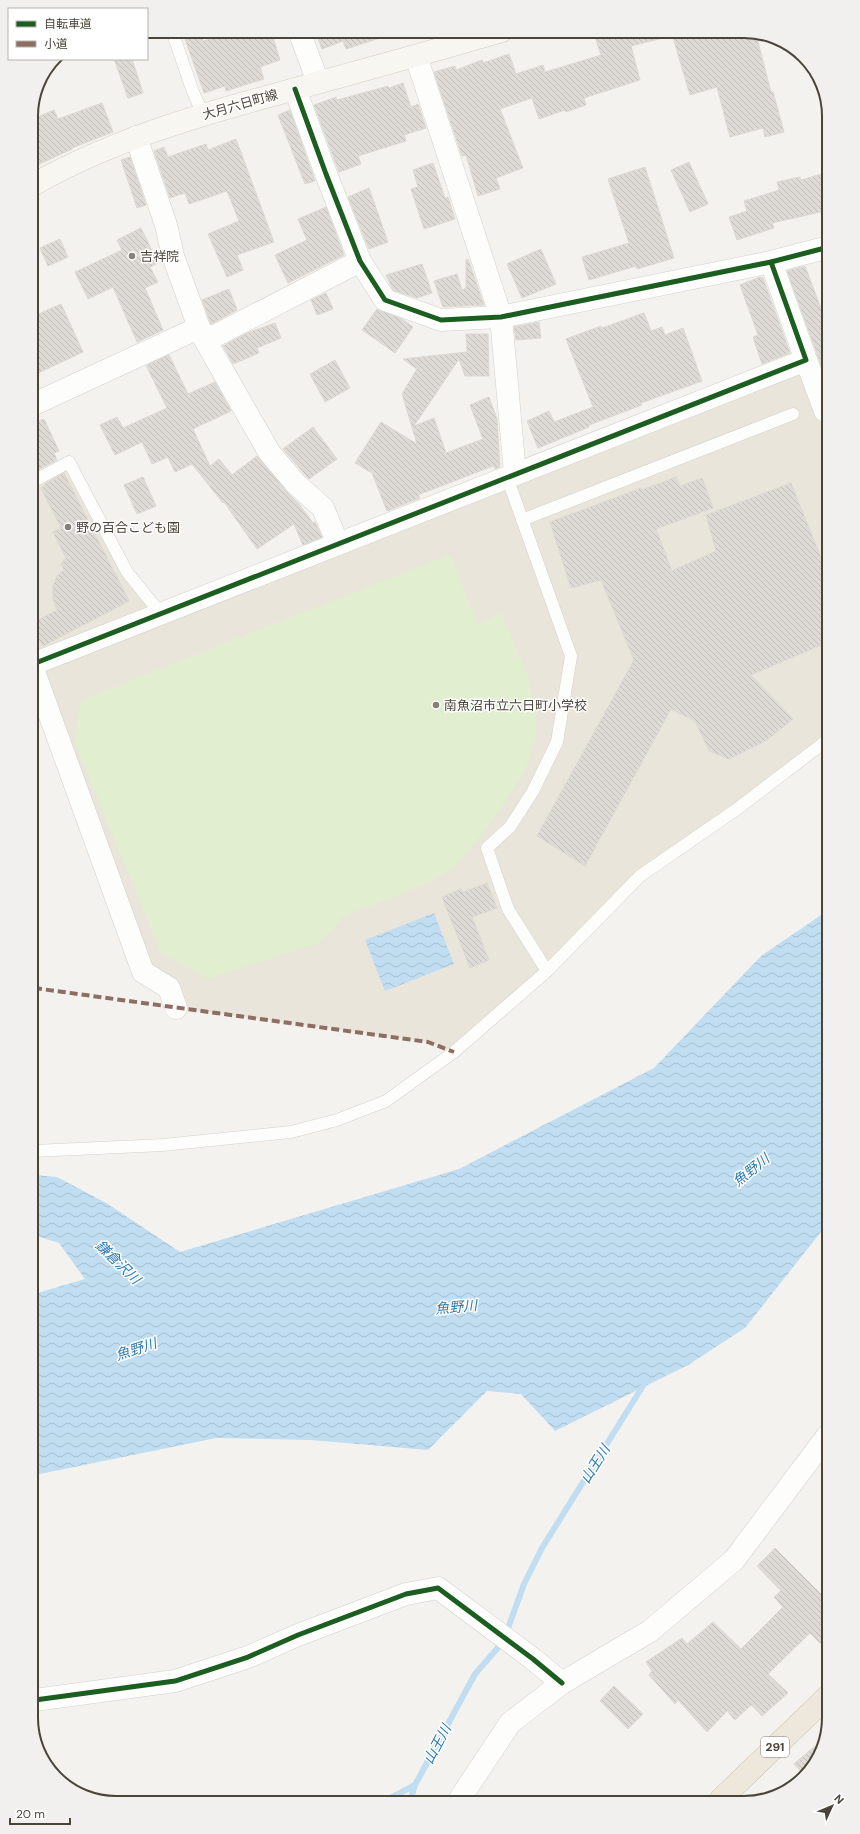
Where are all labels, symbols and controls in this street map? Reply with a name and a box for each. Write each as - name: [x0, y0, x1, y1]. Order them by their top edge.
- legend: [8, 8, 148, 60]
- text: 自転車道: [44, 16, 92, 32]
- text: 小道: [44, 36, 68, 52]
- street label: 大月六日町線: [200, 86, 280, 123]
- place label: 吉祥院: [140, 248, 179, 265]
- marker: 吉祥院: [127, 251, 137, 261]
- place label: 野の百合こども園: [76, 519, 180, 536]
- marker: 野の百合こども園: [63, 522, 73, 532]
- place label: 南魚沼市立六日町小学校: [444, 697, 587, 714]
- marker: 南魚沼市立六日町小学校: [431, 700, 441, 710]
- water label: 魚野川: [729, 1149, 775, 1190]
- water label: 鎌倉沢川: [92, 1236, 146, 1289]
- water label: 魚野川: [434, 1296, 480, 1318]
- water label: 魚野川: [113, 1333, 161, 1364]
- water label: 山王川: [576, 1440, 615, 1487]
- water label: 山王川: [419, 1719, 456, 1767]
- road number: 291: [761, 1737, 789, 1757]
- north arrow: [812, 1786, 852, 1826]
- text: N: [831, 1791, 847, 1807]
- scale bar: [10, 1800, 70, 1826]
- text: 20 m: [16, 1806, 45, 1822]

